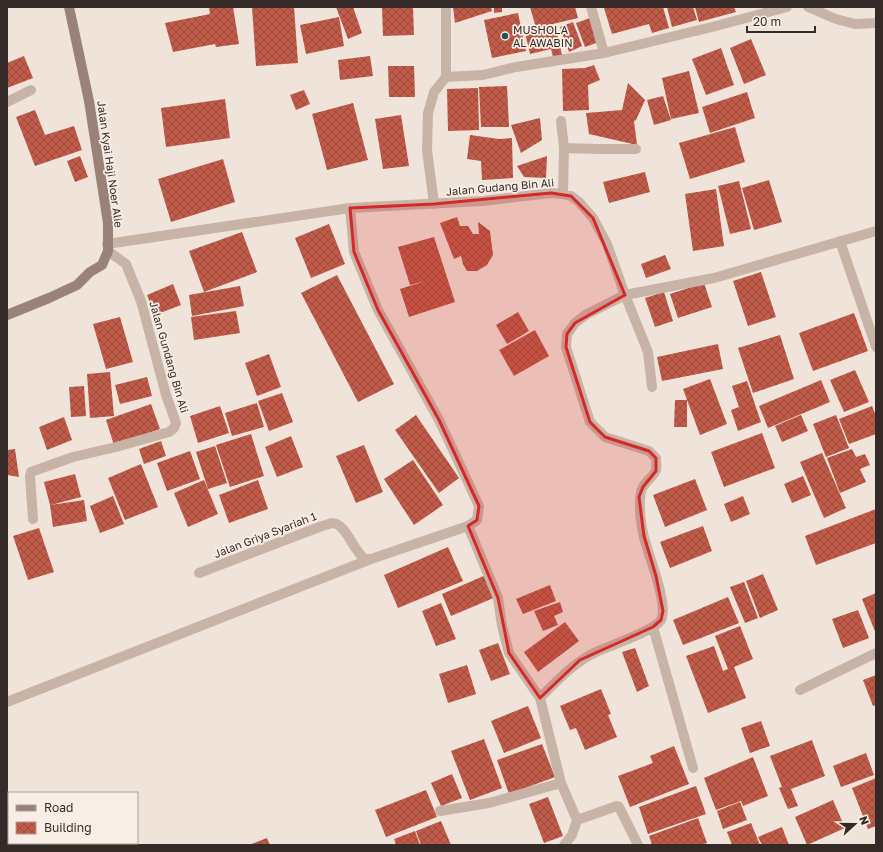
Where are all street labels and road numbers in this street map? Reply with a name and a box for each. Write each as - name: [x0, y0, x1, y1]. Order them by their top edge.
- street label: Jalan Kyai Haji Noer Alie: [95, 100, 126, 228]
- street label: Jalan Gudang Bin Ali: [445, 175, 555, 198]
- street label: Jalan Gundang Bin Ali: [147, 300, 192, 414]
- street label: Jalan Griya Syariah 1: [212, 509, 318, 560]

